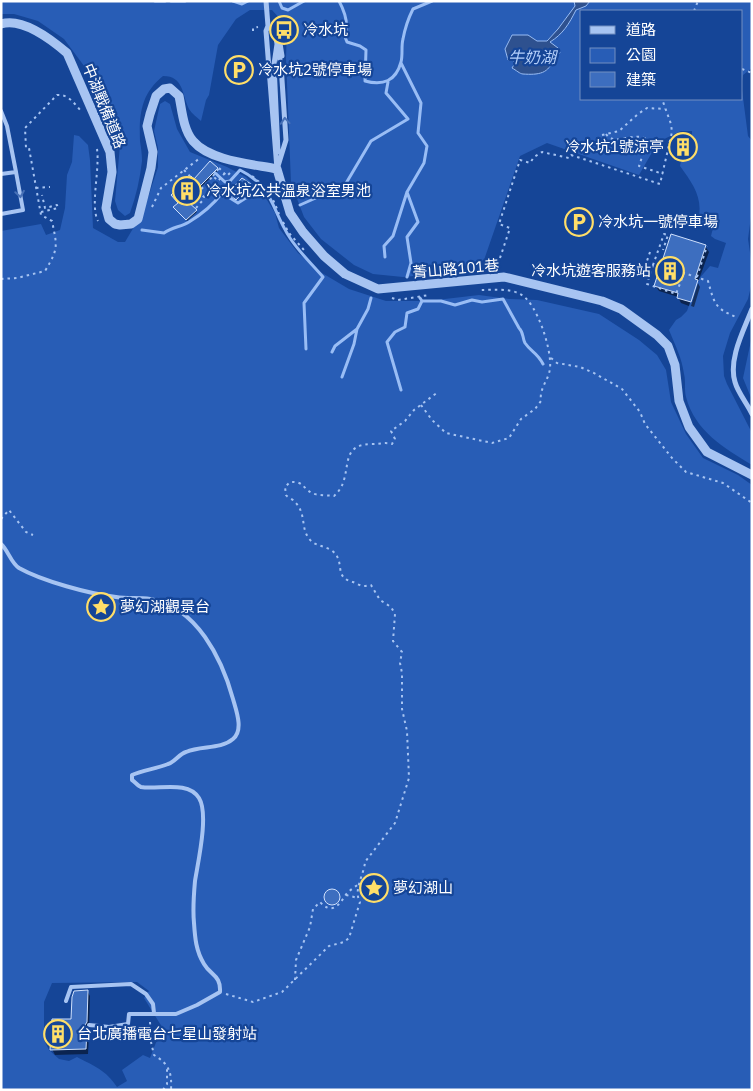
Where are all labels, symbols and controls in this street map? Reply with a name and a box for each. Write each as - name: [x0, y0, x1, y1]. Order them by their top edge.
- legend: [580, 10, 743, 100]
- bus stop icon: 冷水坑: [269, 15, 299, 45]
- place label: 冷水坑: [303, 20, 348, 39]
- text: 道路: [626, 20, 656, 39]
- text: 公園: [626, 45, 656, 64]
- water label: 牛奶湖: [508, 47, 559, 67]
- parking icon: 冷水坑2號停車場: [224, 55, 254, 85]
- place label: 冷水坑2號停車場: [258, 60, 372, 79]
- street label: 中湖戰備道路: [79, 61, 130, 151]
- text: 建築: [626, 70, 656, 89]
- one-way arrow: [279, 117, 290, 125]
- building icon: 冷水坑1號涼亭: [668, 132, 698, 162]
- place label: 冷水坑1號涼亭: [565, 137, 664, 156]
- building icon: 冷水坑公共溫泉浴室男池: [172, 176, 202, 206]
- place label: 冷水坑公共溫泉浴室男池: [206, 181, 371, 200]
- one-way arrow: [14, 190, 25, 198]
- parking icon: 冷水坑一號停車場: [564, 207, 594, 237]
- place label: 冷水坑一號停車場: [598, 212, 718, 231]
- street label: 菁山路101巷: [412, 255, 500, 282]
- building icon: 冷水坑遊客服務站: [655, 256, 685, 286]
- place label: 冷水坑遊客服務站: [531, 261, 651, 280]
- place icon: 夢幻湖觀景台: [86, 592, 116, 622]
- place label: 夢幻湖觀景台: [120, 597, 210, 616]
- place icon: 夢幻湖山: [359, 873, 389, 903]
- place label: 夢幻湖山: [393, 878, 453, 897]
- building icon: 台北廣播電台七星山發射站: [43, 1019, 73, 1049]
- place label: 台北廣播電台七星山發射站: [77, 1024, 257, 1043]

